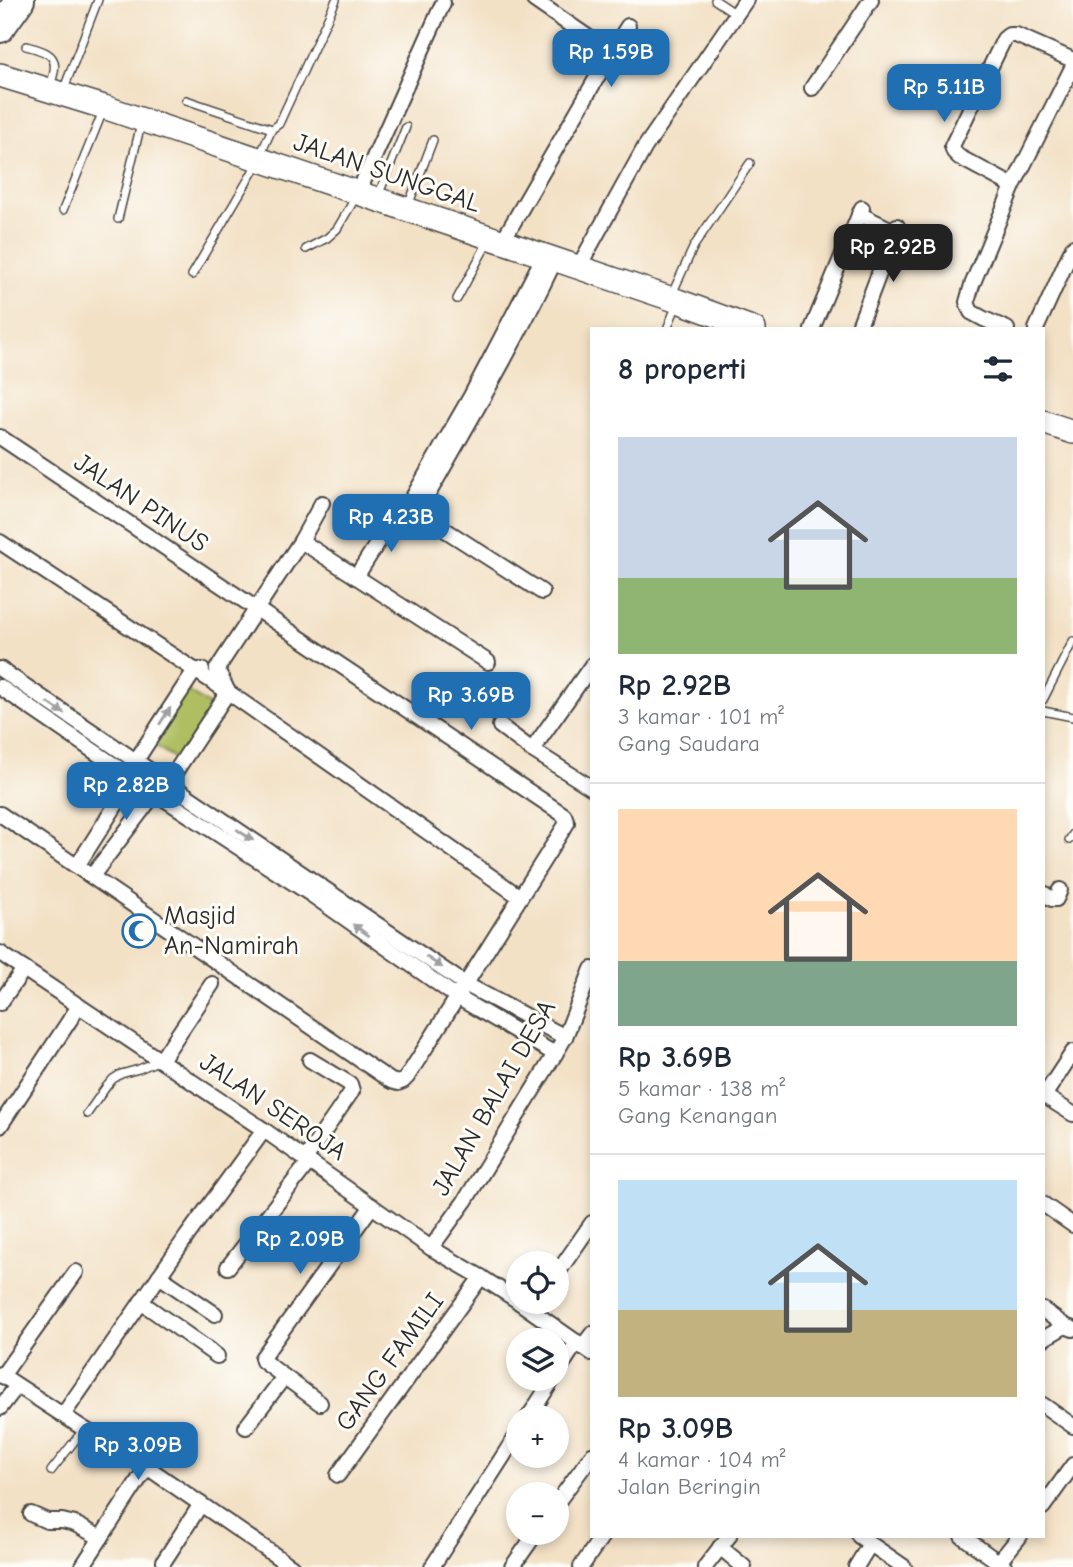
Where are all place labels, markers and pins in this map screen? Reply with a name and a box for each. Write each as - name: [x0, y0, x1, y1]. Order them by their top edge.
- pin: Rp 1.59B: [539, 29, 683, 89]
- pin: Rp 5.11B: [872, 64, 1016, 124]
- pin: Rp 2.92B: [821, 224, 965, 284]
- pin: Rp 4.23B: [319, 494, 463, 554]
- pin: Rp 3.69B: [399, 672, 543, 732]
- pin: Rp 2.82B: [54, 762, 198, 822]
- place label: Masjid An-Namirah: [164, 901, 299, 961]
- mosque icon: Masjid An-Namirah: [120, 912, 158, 950]
- pin: Rp 2.09B: [228, 1216, 372, 1276]
- pin: Rp 3.09B: [66, 1422, 210, 1482]

